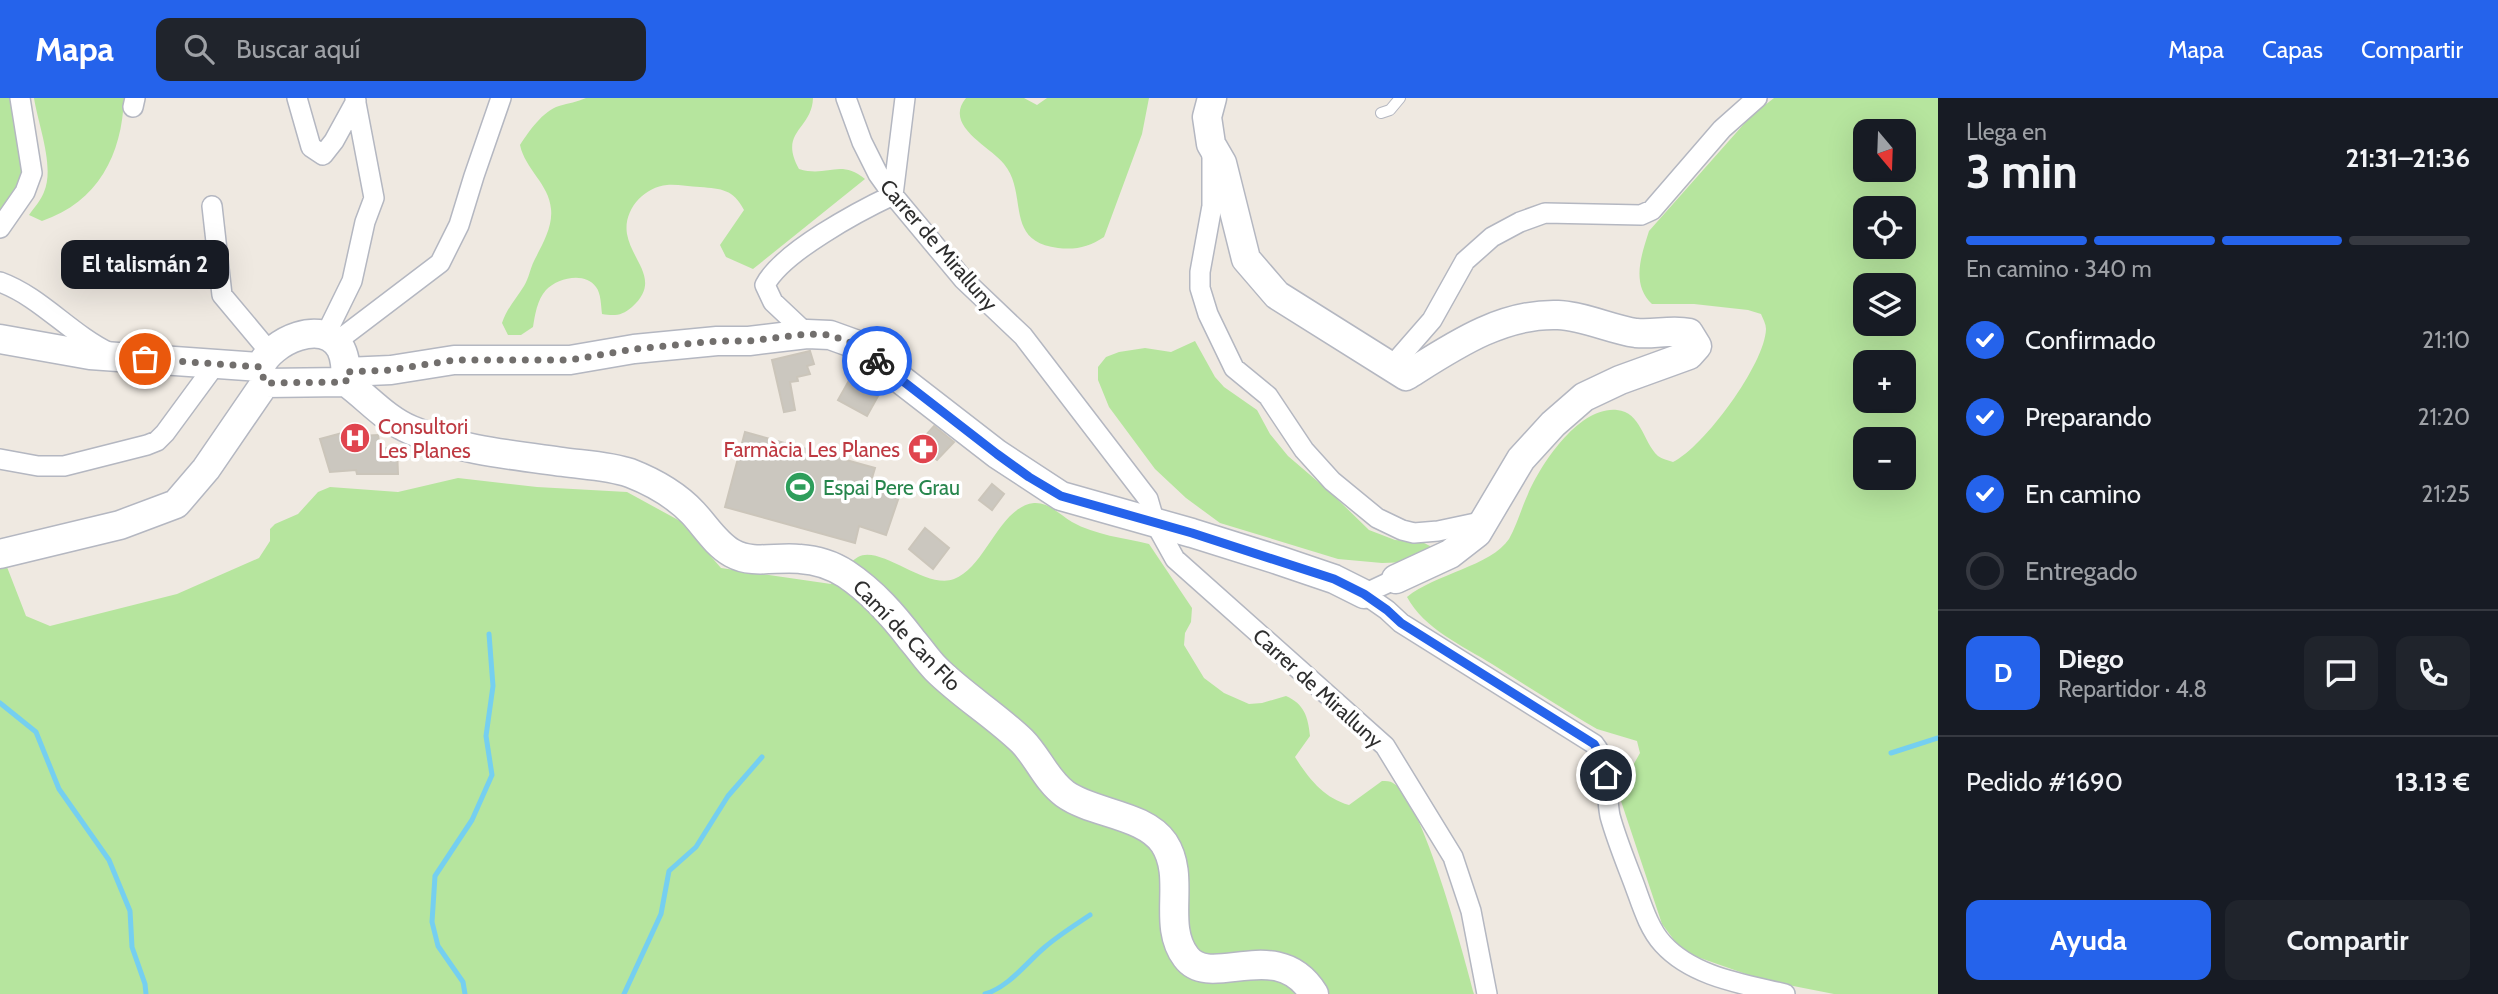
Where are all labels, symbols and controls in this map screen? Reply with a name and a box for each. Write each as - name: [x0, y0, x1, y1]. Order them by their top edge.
- search box: [156, 18, 646, 81]
- text: Mapa: [35, 29, 114, 69]
- icon: search: [180, 30, 218, 68]
- text: Buscar aquí: [236, 33, 360, 65]
- text: Mapa: [2168, 35, 2224, 64]
- text: Capas: [2262, 35, 2323, 64]
- text: Compartir: [2361, 35, 2463, 64]
- text: Llega en: [1966, 118, 2047, 146]
- north arrow: [1853, 119, 1916, 182]
- map controls: [1853, 119, 1916, 490]
- text: 21:31–21:36: [2345, 142, 2470, 174]
- text: 3 min: [1966, 144, 2078, 200]
- street label: Carrer de Miralluny: [875, 174, 1003, 316]
- button: locate: [1853, 196, 1916, 259]
- callout: El talismán 2: [61, 240, 229, 289]
- text: El talismán 2: [82, 250, 208, 278]
- text: En camino · 340 m: [1966, 255, 2152, 283]
- button: layers: [1853, 273, 1916, 336]
- icon: check: [1966, 321, 2004, 359]
- text: Confirmado: [2025, 324, 2156, 356]
- courier: [842, 326, 912, 396]
- text: 21:10: [2422, 326, 2470, 354]
- pin: [115, 329, 175, 389]
- icon: bag: [126, 340, 164, 378]
- icon: bike: [858, 342, 896, 380]
- button: +: [1853, 350, 1916, 413]
- icon: check: [1966, 398, 2004, 436]
- text: Preparando: [2025, 401, 2152, 433]
- text: 21:20: [2418, 403, 2470, 431]
- place label: Consultori Les Planes: [378, 414, 471, 463]
- hospital icon: Consultori Les Planes: [338, 421, 372, 455]
- button: −: [1853, 427, 1916, 490]
- pharmacy icon: Farmàcia Les Planes: [906, 432, 940, 466]
- place label: Farmàcia Les Planes: [724, 437, 900, 462]
- sports icon: Espai Pere Grau: [783, 470, 817, 504]
- place label: Espai Pere Grau: [823, 475, 960, 500]
- icon: check: [1966, 475, 2004, 513]
- text: En camino: [2025, 478, 2141, 510]
- text: 21:25: [2421, 480, 2470, 508]
- text: Entregado: [2025, 555, 2138, 587]
- street label: Camí de Can Flo: [848, 574, 966, 696]
- street label: Carrer de Miralluny: [1248, 623, 1388, 753]
- button: chat: [2304, 636, 2378, 710]
- button: phone: [2396, 636, 2470, 710]
- text: Diego: [2058, 643, 2124, 675]
- text: D: [1994, 657, 2012, 689]
- text: Repartidor · 4.8: [2058, 675, 2207, 703]
- pin: [1576, 745, 1636, 805]
- icon: home: [1587, 756, 1625, 794]
- text: Pedido #1690: [1966, 766, 2123, 798]
- text: 13.13 €: [2395, 766, 2470, 798]
- button: Ayuda: [1966, 900, 2211, 980]
- button: Compartir: [2225, 900, 2470, 980]

